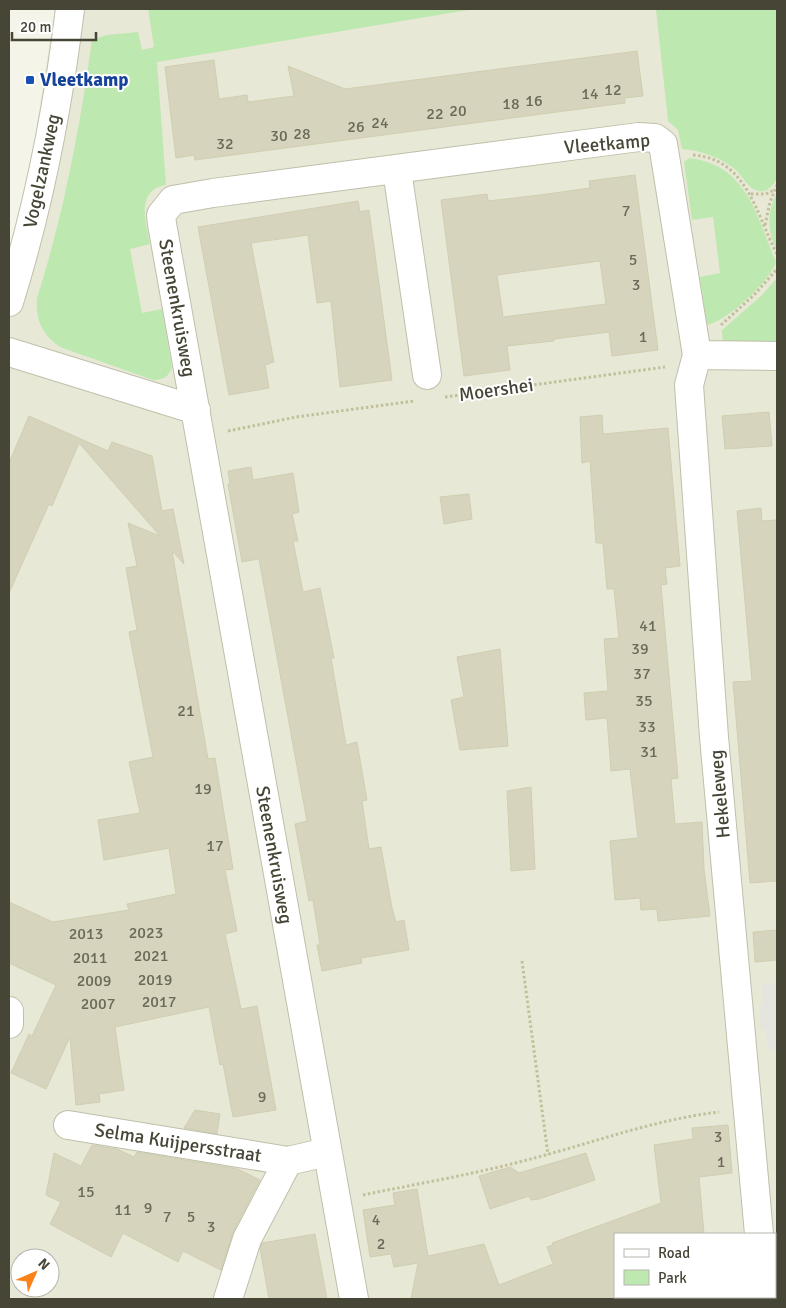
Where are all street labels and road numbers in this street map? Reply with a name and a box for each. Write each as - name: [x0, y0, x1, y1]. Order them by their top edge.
- street label: Vogelzankweg: [18, 112, 66, 230]
- street label: Vleetkamp: [563, 128, 651, 160]
- street label: Steenenkruisweg: [153, 237, 201, 379]
- street label: Moershei: [457, 373, 535, 407]
- street label: Hekeleweg: [704, 749, 736, 839]
- street label: Steenenkruisweg: [250, 784, 298, 926]
- street label: Selma Kuijpersstraat: [93, 1118, 264, 1168]

